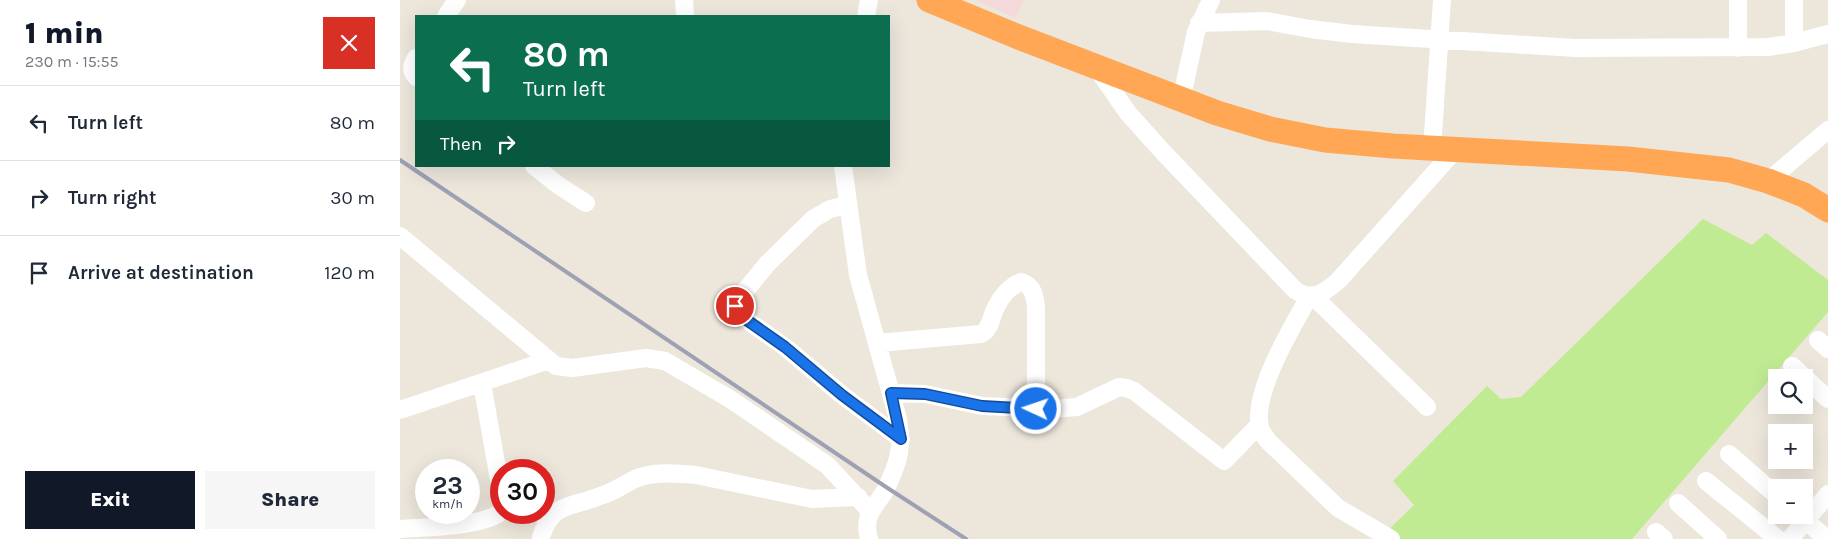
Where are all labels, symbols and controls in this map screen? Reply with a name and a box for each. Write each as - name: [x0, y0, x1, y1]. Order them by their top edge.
- text: 1 min: [25, 15, 104, 51]
- button: close: [323, 17, 375, 69]
- text: 80 m: [523, 34, 610, 75]
- icon: left: [440, 35, 505, 100]
- text: 230 m · 15:55: [25, 52, 119, 71]
- text: Turn left: [523, 76, 606, 102]
- icon: left: [25, 109, 53, 137]
- text: Turn left: [68, 112, 143, 134]
- text: 80 m: [330, 112, 375, 134]
- icon: right: [492, 130, 520, 158]
- text: Then: [440, 133, 482, 155]
- icon: right: [25, 184, 53, 212]
- text: Turn right: [68, 187, 157, 209]
- text: 30 m: [330, 187, 375, 209]
- icon: arrive: [25, 259, 53, 287]
- text: Arrive at destination: [68, 262, 254, 284]
- text: 120 m: [324, 262, 375, 284]
- pin: [714, 285, 756, 327]
- icon: arrive: [721, 292, 749, 320]
- map controls: [1768, 369, 1813, 524]
- button: search: [1768, 369, 1813, 414]
- position arrow: [1009, 382, 1061, 434]
- button: +: [1768, 424, 1813, 469]
- speed limit sign: 30: [490, 459, 555, 524]
- button: Exit: [25, 471, 195, 529]
- button: Share: [205, 471, 375, 529]
- text: 23: [432, 471, 463, 500]
- button: −: [1768, 479, 1813, 524]
- text: km/h: [432, 497, 463, 511]

